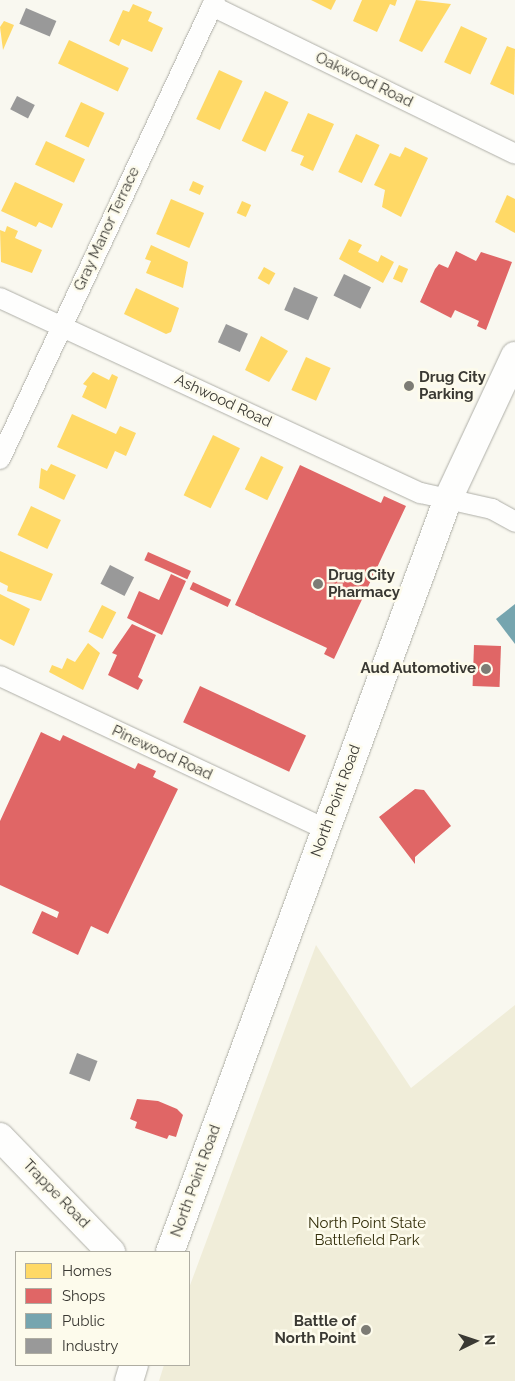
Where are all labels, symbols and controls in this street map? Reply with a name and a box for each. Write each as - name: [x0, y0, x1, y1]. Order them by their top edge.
- street label: Oakwood Road: [312, 49, 416, 111]
- street label: Gray Manor Terrace: [70, 164, 144, 294]
- place label: Drug City Parking: [419, 368, 486, 403]
- street label: Ashwood Road: [172, 371, 274, 431]
- marker: Drug City Parking: [403, 380, 415, 392]
- place label: Drug City Pharmacy: [328, 566, 400, 601]
- marker: Drug City Pharmacy: [312, 578, 324, 590]
- place label: Aud Automotive: [360, 660, 476, 678]
- marker: Aud Automotive: [480, 663, 492, 675]
- street label: Pinewood Road: [109, 722, 215, 784]
- street label: North Point Road: [307, 742, 365, 860]
- street label: North Point Road: [167, 1122, 225, 1240]
- street label: Trappe Road: [19, 1156, 93, 1232]
- park label: North Point State Battlefield Park: [308, 1214, 426, 1249]
- legend: [15, 1251, 190, 1366]
- text: Homes: [62, 1262, 112, 1280]
- text: Shops: [62, 1287, 105, 1305]
- text: Public: [62, 1312, 105, 1330]
- place label: Battle of North Point: [274, 1312, 356, 1347]
- north arrow: [450, 1316, 500, 1366]
- marker: Battle of North Point: [360, 1324, 372, 1336]
- text: N: [482, 1334, 498, 1346]
- text: Industry: [62, 1337, 118, 1355]

